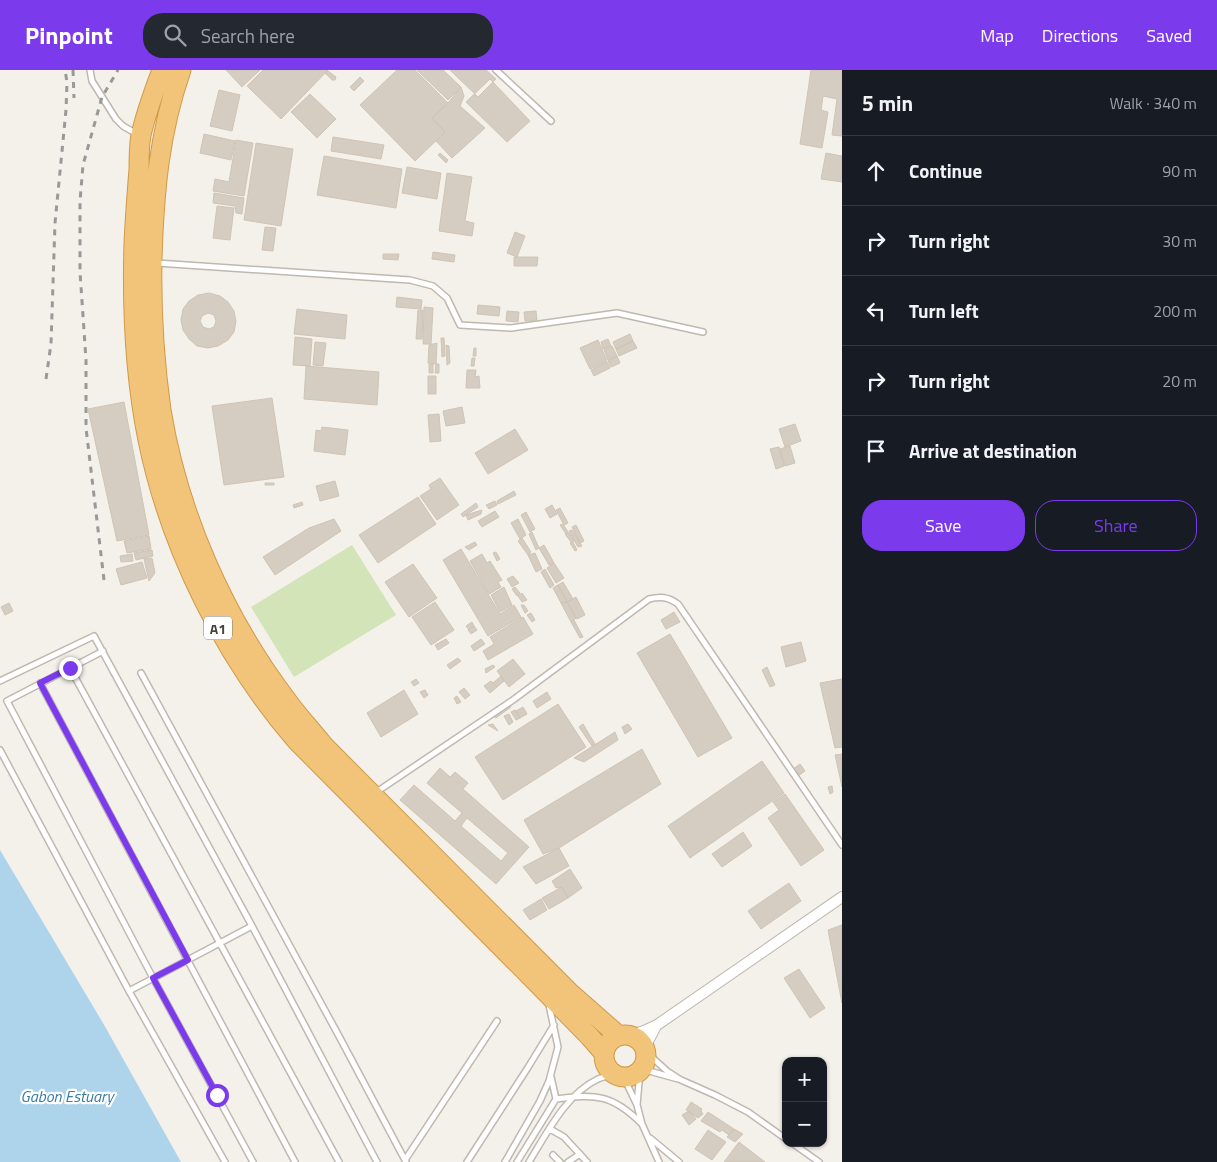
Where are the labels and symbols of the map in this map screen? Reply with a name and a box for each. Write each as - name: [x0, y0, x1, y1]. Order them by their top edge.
- road number: A1: [204, 616, 232, 640]
- route end: [59, 657, 82, 680]
- water label: Gabon Estuary: [21, 1084, 115, 1108]
- route start: [206, 1084, 229, 1107]

